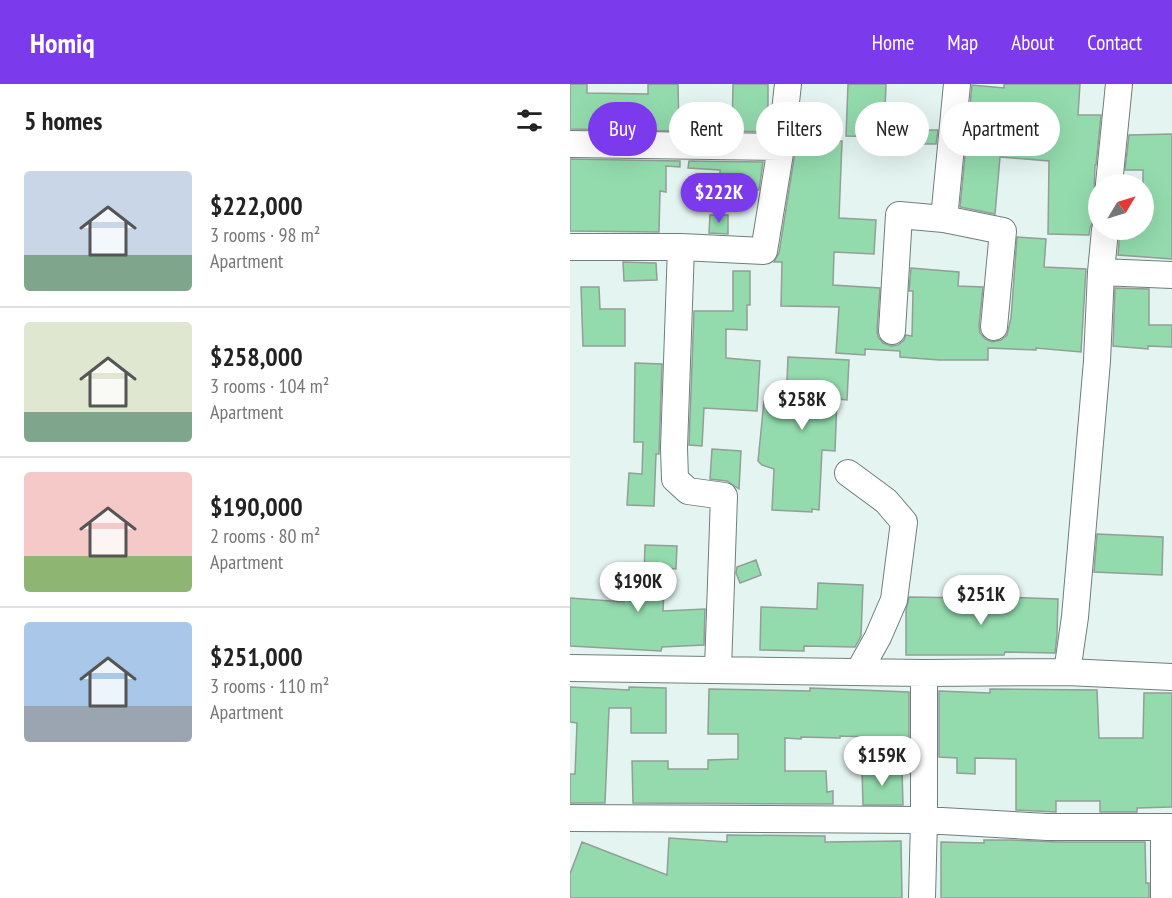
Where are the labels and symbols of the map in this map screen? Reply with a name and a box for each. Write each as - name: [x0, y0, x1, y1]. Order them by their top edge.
- pin: $222K: [677, 173, 761, 224]
- north arrow: [1088, 174, 1154, 240]
- pin: $258K: [760, 380, 844, 431]
- pin: $190K: [596, 562, 680, 613]
- pin: $251K: [939, 575, 1023, 626]
- pin: $159K: [840, 736, 924, 787]

